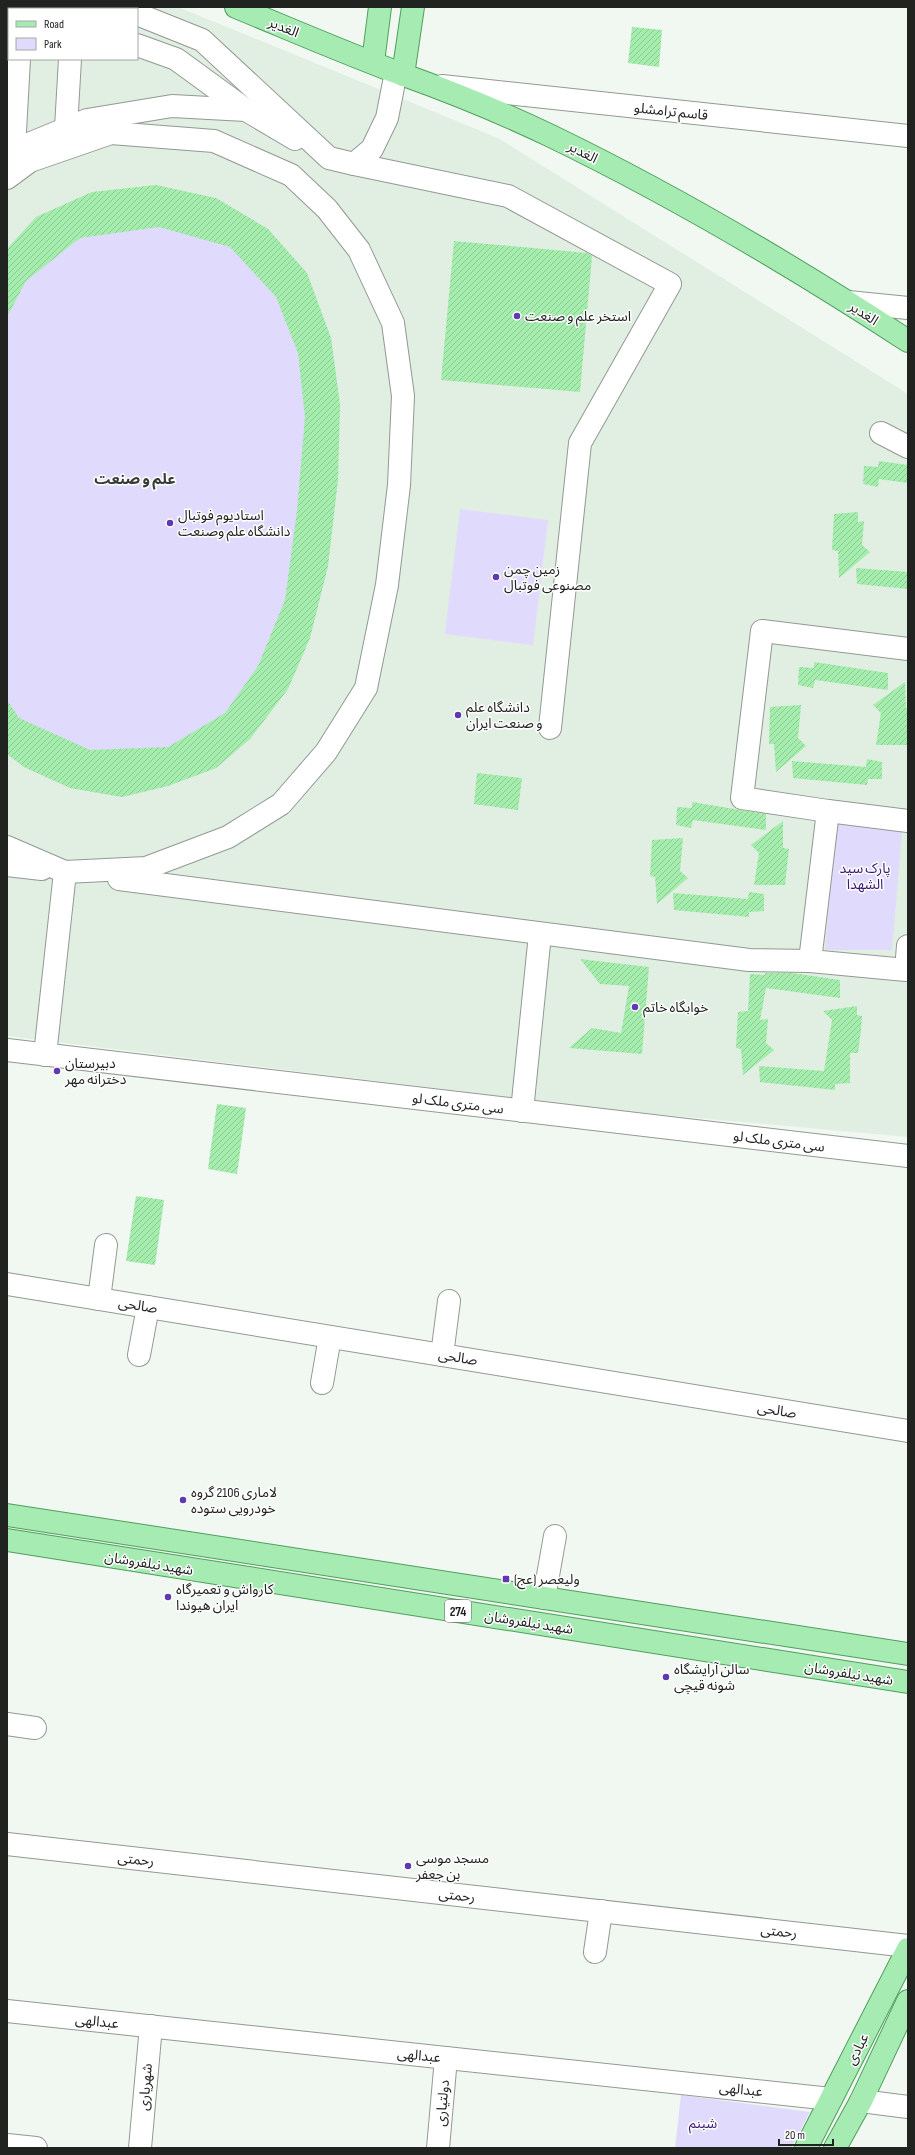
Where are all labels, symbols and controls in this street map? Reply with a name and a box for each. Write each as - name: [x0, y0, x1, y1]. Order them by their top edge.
- legend: [8, 8, 138, 60]
- street label: الغدیر: [265, 13, 302, 41]
- text: Road: [44, 17, 64, 32]
- text: Park: [44, 37, 62, 52]
- street label: قاسم ترامشلو: [633, 99, 709, 126]
- street label: الغدیر: [564, 137, 601, 167]
- street label: الغدیر: [845, 297, 882, 329]
- place label: استخر علم و صنعت: [525, 308, 631, 327]
- marker: استخر علم و صنعت: [512, 311, 522, 321]
- district label: علم و صنعت: [94, 470, 176, 490]
- place label: استادیوم فوتبال دانشگاه علم وصنعت: [178, 507, 291, 542]
- marker: استادیوم فوتبال دانشگاه علم وصنعت: [165, 518, 175, 528]
- place label: زمین چمن مصنوعی فوتبال: [504, 561, 591, 594]
- marker: زمین چمن مصنوعی فوتبال: [491, 572, 501, 582]
- place label: دانشگاه علم و صنعت ایران: [466, 699, 542, 732]
- marker: دانشگاه علم و صنعت ایران: [453, 710, 463, 720]
- park label: پارک سید الشهدا: [840, 860, 891, 893]
- place label: خوابگاه خاتم: [643, 999, 708, 1018]
- marker: خوابگاه خاتم: [630, 1002, 640, 1012]
- place label: دبیرستان دخترانه مهر: [64, 1055, 127, 1088]
- marker: دبیرستان دخترانه مهر: [52, 1066, 62, 1076]
- street label: سی متری ملک لو: [411, 1089, 505, 1118]
- street label: سی متری ملک لو: [732, 1127, 826, 1156]
- street label: صالحی: [117, 1294, 159, 1317]
- street label: صالحی: [437, 1346, 479, 1369]
- street label: صالحی: [756, 1399, 798, 1422]
- place label: لاماری 2106 گروه خودرویی ستوده: [191, 1484, 277, 1517]
- marker: لاماری 2106 گروه خودرویی ستوده: [178, 1495, 188, 1505]
- street label: شهید نیلفروشان: [103, 1548, 194, 1579]
- place label: ولیعصر (عج): [514, 1571, 580, 1590]
- marker: ولیعصر (عج): [501, 1574, 511, 1584]
- place label: کارواش و تعمیرگاه ایران هیوندا: [176, 1581, 274, 1614]
- marker: کارواش و تعمیرگاه ایران هیوندا: [163, 1592, 173, 1602]
- road number: 274: [445, 1600, 471, 1622]
- street label: شهید نیلفروشان: [483, 1607, 574, 1638]
- street label: شهید نیلفروشان: [803, 1658, 894, 1689]
- place label: سالن آرایشگاه شونه قیچی: [674, 1661, 750, 1695]
- marker: سالن آرایشگاه شونه قیچی: [661, 1672, 671, 1682]
- street label: رحمتی: [117, 1849, 155, 1870]
- place label: مسجد موسی بن جعفر: [415, 1850, 489, 1883]
- marker: مسجد موسی بن جعفر: [403, 1861, 413, 1871]
- street label: رحمتی: [438, 1885, 476, 1906]
- street label: رحمتی: [760, 1921, 798, 1942]
- street label: عبدالهی: [74, 2011, 120, 2032]
- street label: عبادی: [842, 2031, 873, 2068]
- street label: عبدالهی: [396, 2045, 442, 2066]
- street label: شهریاری: [135, 2063, 156, 2111]
- street label: دولتیاری: [432, 2079, 453, 2127]
- street label: عبدالهی: [718, 2079, 764, 2100]
- park label: شبنم: [689, 2115, 717, 2134]
- scale bar: [779, 2121, 833, 2147]
- text: 20 m: [785, 2128, 805, 2143]

